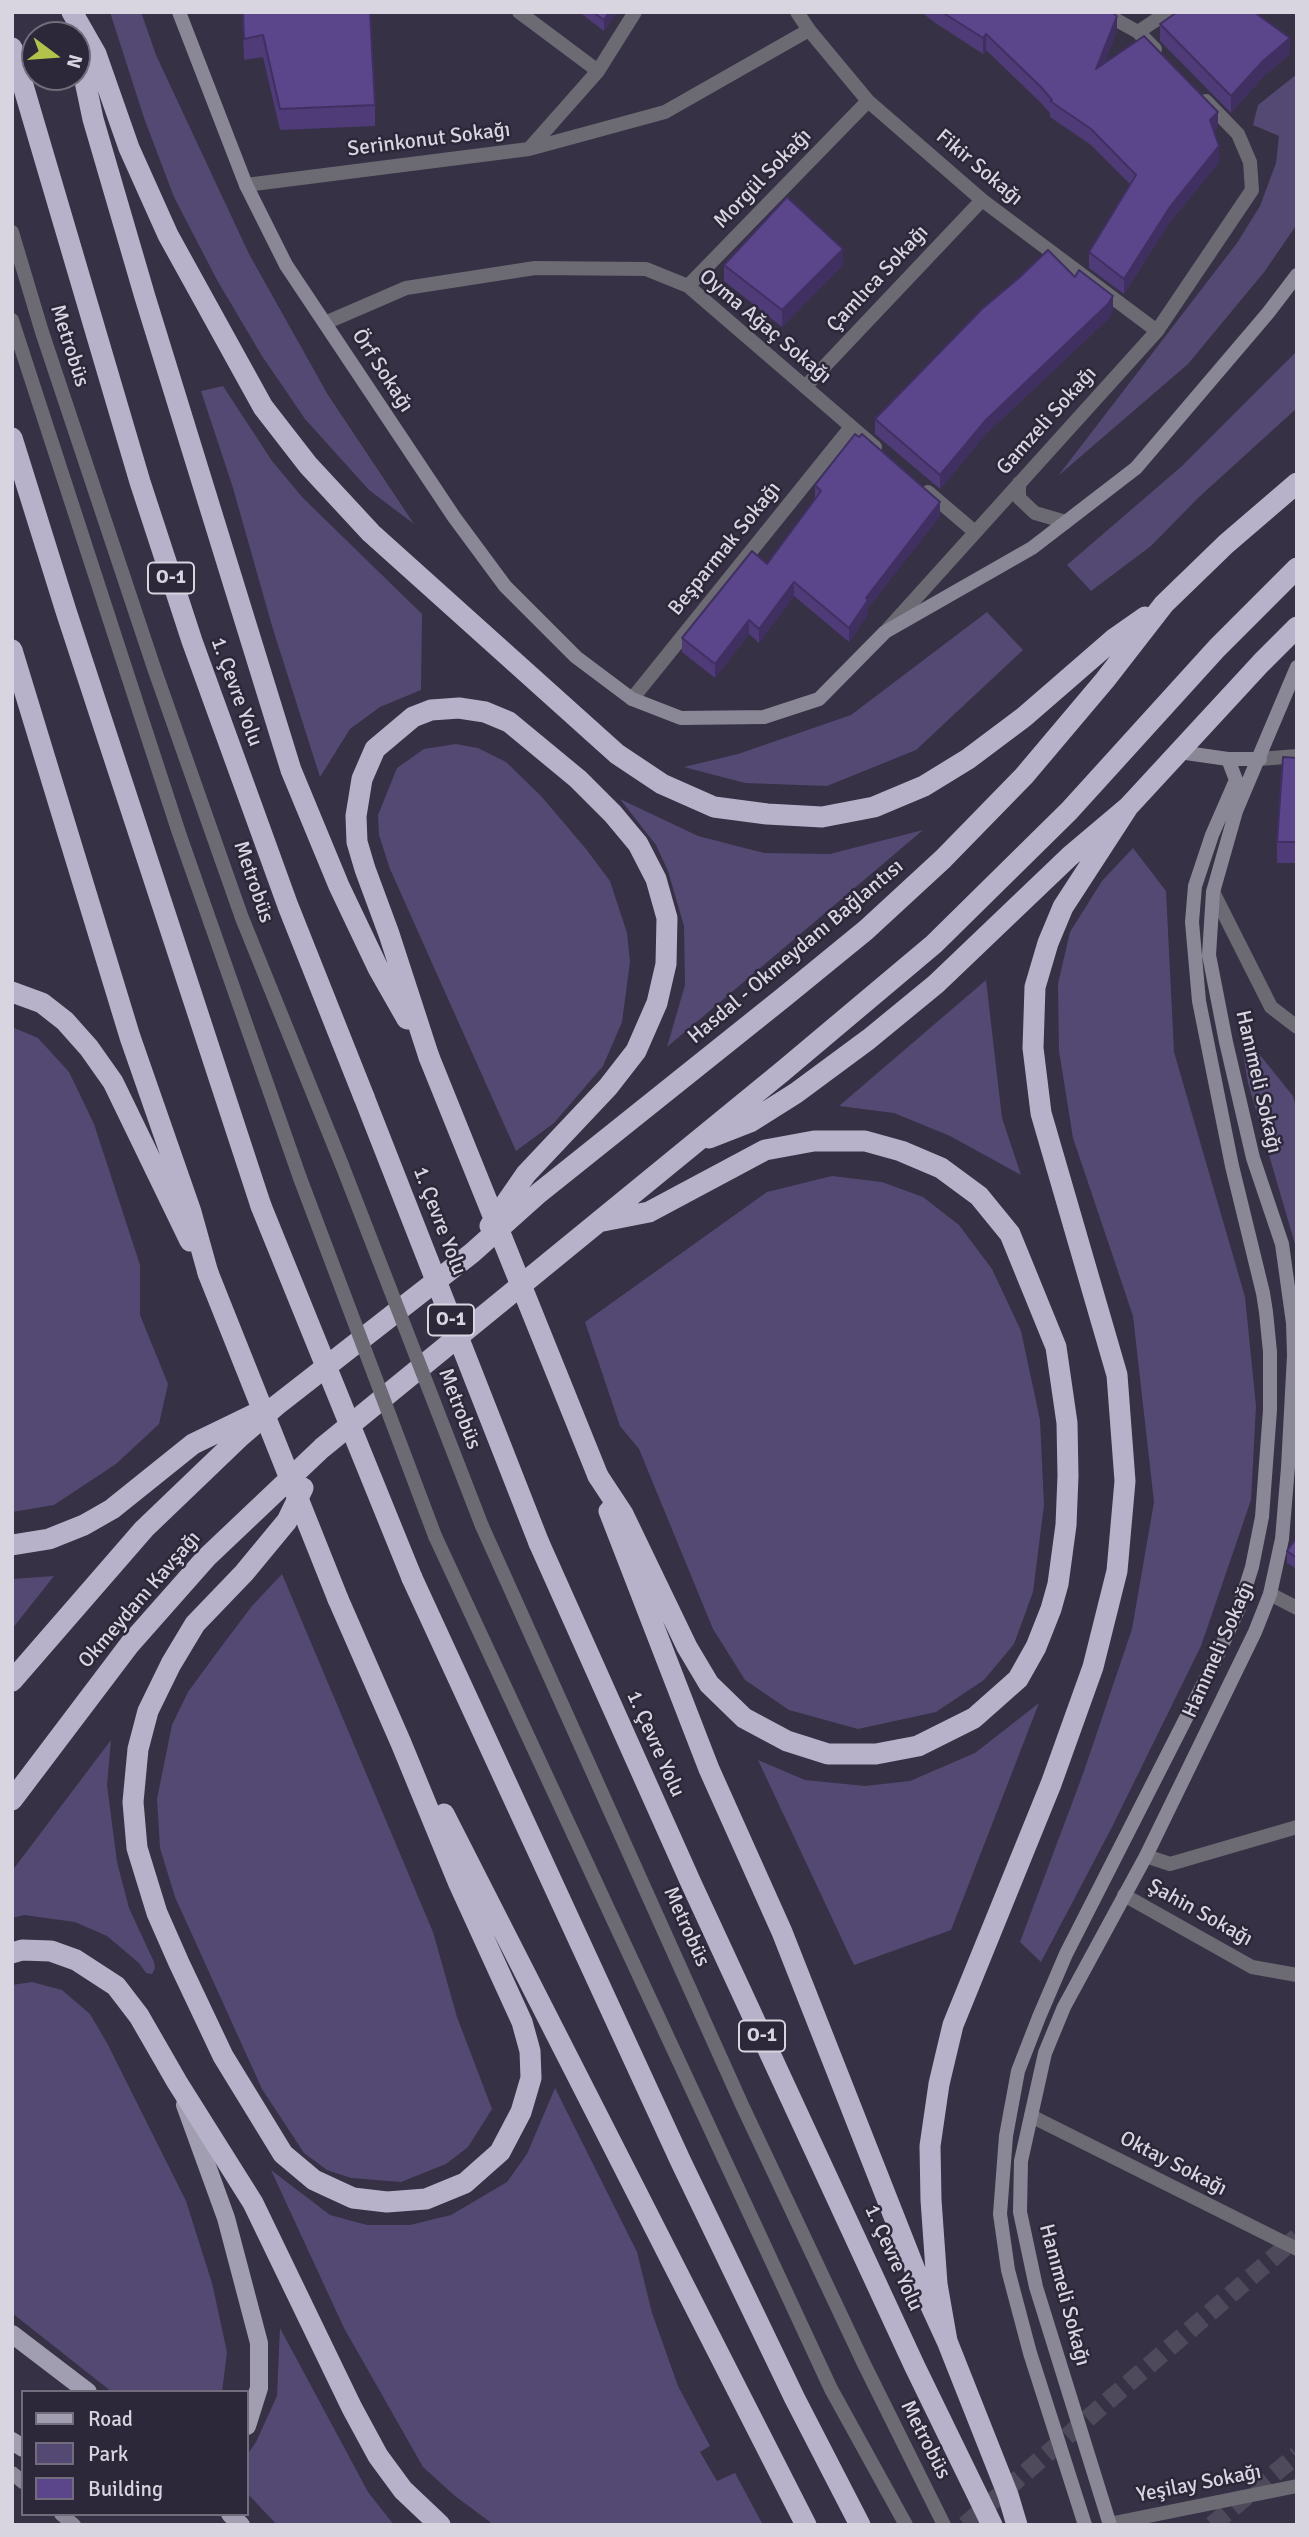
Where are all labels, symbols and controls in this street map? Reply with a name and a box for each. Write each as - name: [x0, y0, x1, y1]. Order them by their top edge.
- north arrow: [21, 21, 91, 91]
- text: N: [61, 52, 88, 71]
- street label: Serinkonut Sokağı: [346, 118, 512, 162]
- street label: Morgül Sokağı: [709, 124, 817, 234]
- street label: Fikir Sokağı: [930, 124, 1028, 212]
- street label: Çamlıca Sokağı: [822, 220, 934, 338]
- street label: Oyma Ağaç Sokağı: [694, 264, 836, 390]
- street label: Metrobüs: [44, 302, 94, 390]
- street label: Örf Sokağı: [346, 325, 418, 417]
- street label: Gamzeli Sokağı: [992, 362, 1102, 480]
- street label: Beşparmak Sokağı: [663, 477, 787, 621]
- road number: O-1: [148, 562, 194, 594]
- street label: 1. Çevre Yolu: [205, 634, 267, 750]
- street label: Metrobüs: [227, 838, 279, 926]
- street label: Hasdal - Okmeydanı Bağlantısı: [683, 854, 909, 1050]
- street label: Hanımeli Sokağı: [1229, 1008, 1287, 1156]
- street label: 1. Çevre Yolu: [407, 1163, 471, 1279]
- road number: O-1: [428, 1304, 474, 1336]
- street label: Metrobüs: [432, 1365, 486, 1453]
- street label: Okmeydanı Kavşağı: [74, 1526, 206, 1674]
- street label: Hanımeli Sokağı: [1178, 1578, 1260, 1722]
- street label: 1. Çevre Yolu: [620, 1687, 690, 1801]
- street label: Şahin Sokağı: [1143, 1874, 1257, 1952]
- street label: Metrobüs: [657, 1883, 715, 1971]
- road number: O-1: [739, 2020, 785, 2052]
- street label: Oktay Sokağı: [1115, 2126, 1231, 2202]
- street label: 1. Çevre Yolu: [858, 2201, 928, 2315]
- street label: Hanımeli Sokağı: [1033, 2221, 1095, 2369]
- legend: [21, 2390, 248, 2516]
- street label: Metrobüs: [895, 2396, 955, 2484]
- text: Road: [88, 2406, 133, 2432]
- text: Park: [88, 2441, 128, 2467]
- street label: Yeşilay Sokağı: [1135, 2460, 1263, 2508]
- text: Building: [88, 2476, 163, 2502]

